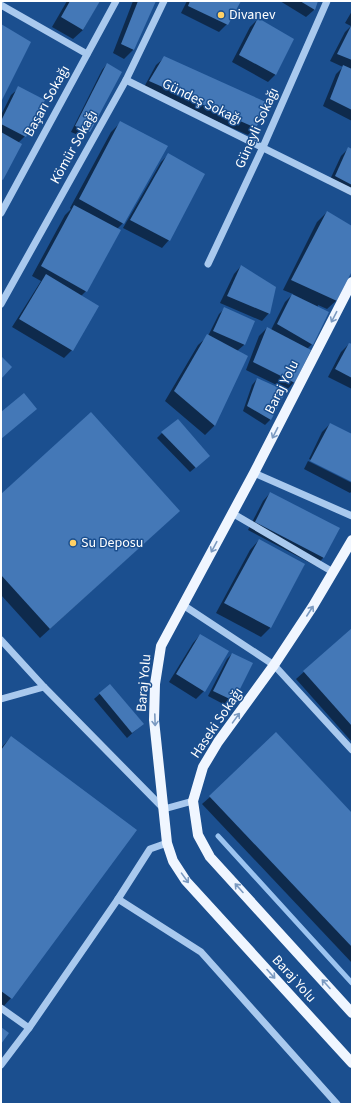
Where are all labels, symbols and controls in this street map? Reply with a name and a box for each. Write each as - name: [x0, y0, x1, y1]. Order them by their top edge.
- place label: Divanev: [229, 5, 276, 25]
- marker: Divanev: [216, 10, 226, 20]
- street label: Başarı Sokağı: [19, 62, 75, 140]
- street label: Gündeş Sokağı: [159, 74, 245, 130]
- street label: Güneyli Sokağı: [230, 84, 284, 172]
- street label: Kömür Sokağı: [45, 106, 103, 188]
- one-way arrow: [330, 311, 337, 323]
- street label: Baraj Yolu: [260, 357, 304, 417]
- one-way arrow: [271, 426, 278, 438]
- place label: Su Deposu: [81, 533, 143, 553]
- marker: Su Deposu: [68, 538, 78, 548]
- one-way arrow: [209, 541, 217, 553]
- one-way arrow: [306, 605, 314, 617]
- street label: Baraj Yolu: [132, 653, 156, 713]
- street label: Haseki Sokağı: [186, 684, 248, 762]
- one-way arrow: [151, 713, 159, 726]
- one-way arrow: [232, 713, 240, 724]
- one-way arrow: [181, 872, 189, 883]
- one-way arrow: [234, 883, 243, 893]
- street label: Baraj Yolu: [267, 951, 321, 1007]
- one-way arrow: [267, 969, 276, 980]
- one-way arrow: [322, 980, 331, 990]

